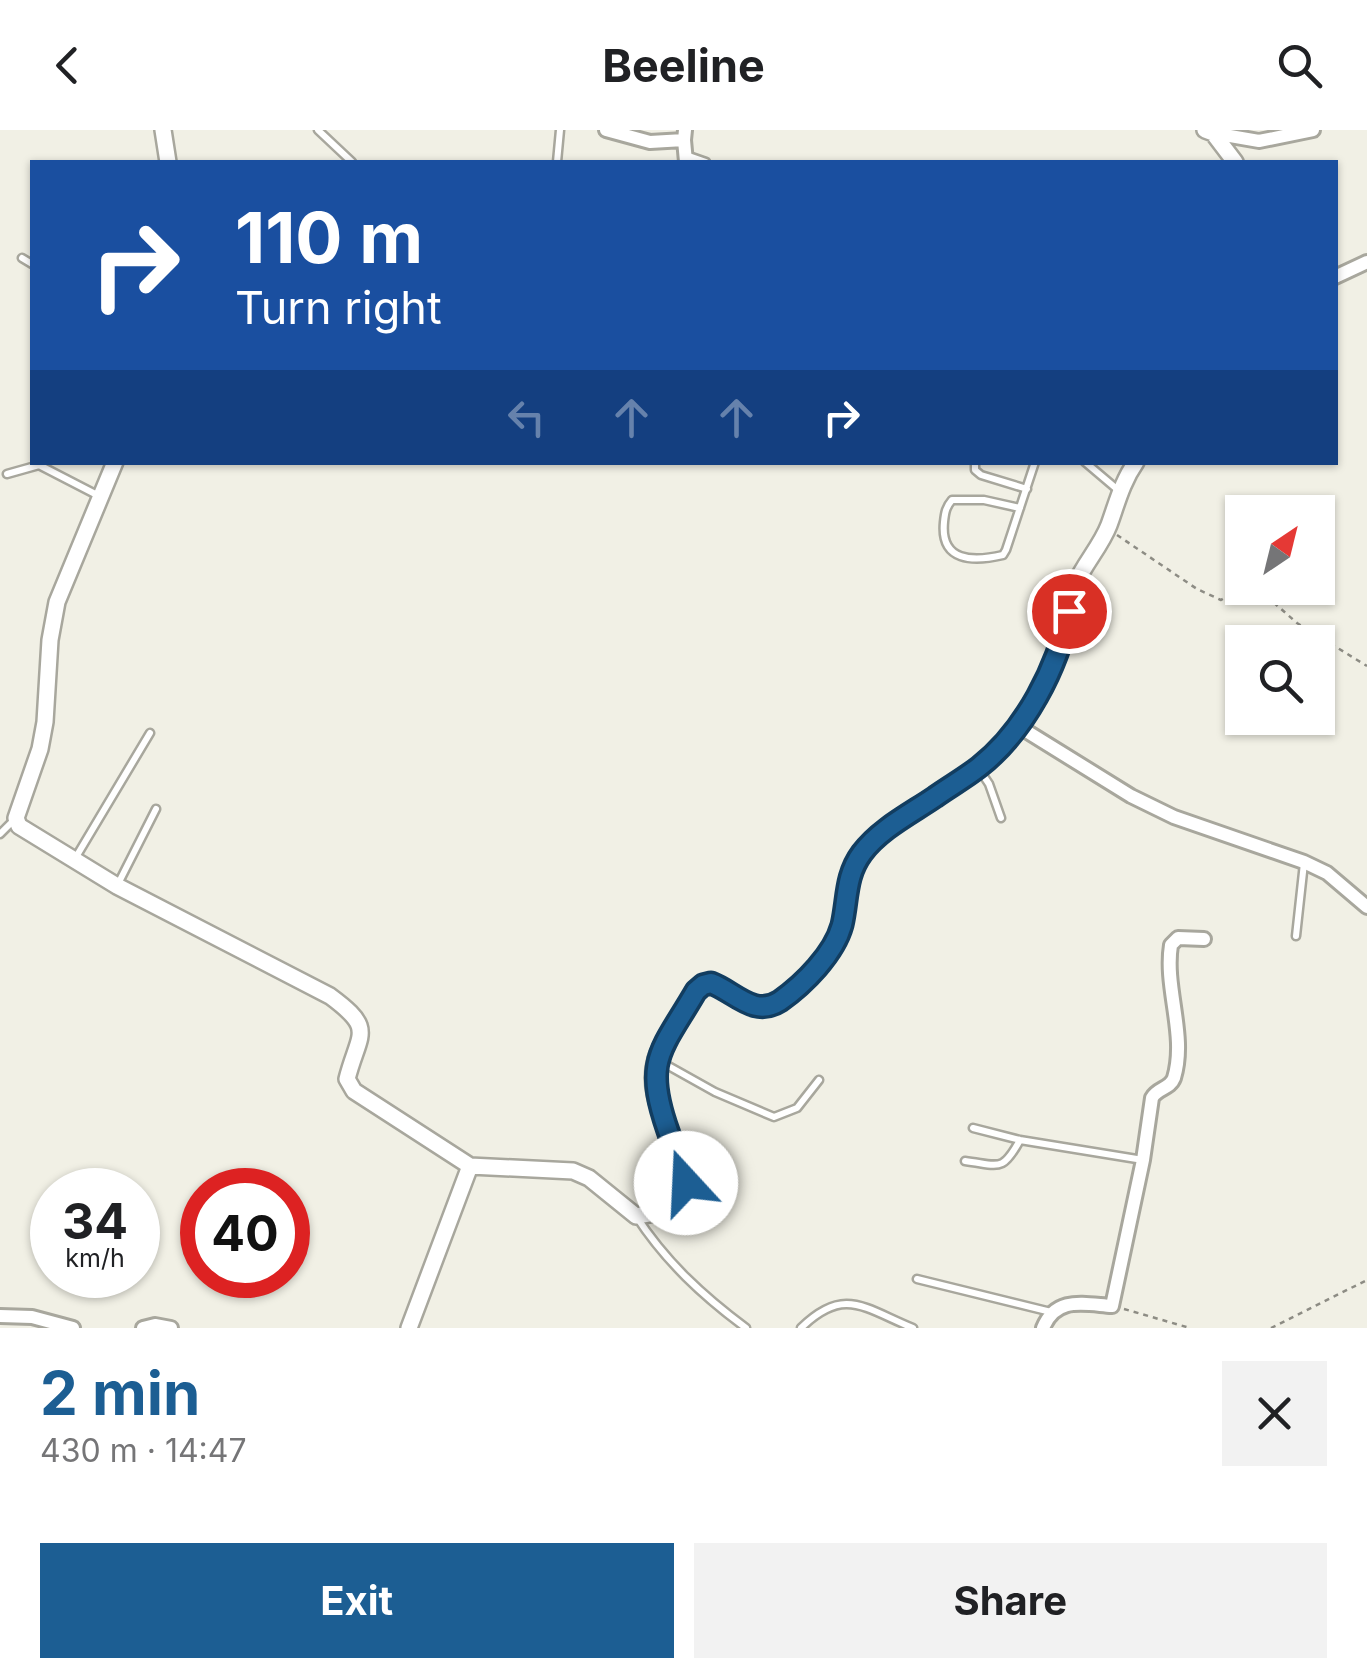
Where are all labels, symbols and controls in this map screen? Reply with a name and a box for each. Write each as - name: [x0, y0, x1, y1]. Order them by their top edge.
- icon: back: [40, 38, 95, 93]
- text: Beeline: [602, 38, 765, 93]
- icon: search: [1272, 38, 1327, 93]
- text: 110 m: [235, 195, 423, 280]
- icon: right: [70, 200, 200, 330]
- text: Turn right: [235, 280, 442, 335]
- icon: left: [499, 390, 554, 445]
- icon: ahead: [604, 390, 659, 445]
- icon: ahead: [709, 390, 764, 445]
- icon: right: [814, 390, 869, 445]
- north arrow: [1225, 495, 1335, 605]
- map controls: [1225, 495, 1335, 735]
- pin: [1027, 569, 1112, 654]
- icon: arrive: [1042, 584, 1097, 639]
- button: search: [1225, 625, 1335, 735]
- position arrow: [634, 1131, 738, 1235]
- speed limit sign: 40: [180, 1168, 310, 1298]
- text: 34: [62, 1191, 128, 1251]
- text: km/h: [65, 1243, 125, 1273]
- text: 2 min: [40, 1357, 200, 1429]
- button: close: [1222, 1361, 1327, 1466]
- text: 430 m · 14:47: [40, 1431, 247, 1470]
- button: Exit: [40, 1543, 674, 1658]
- button: Share: [694, 1543, 1327, 1658]

